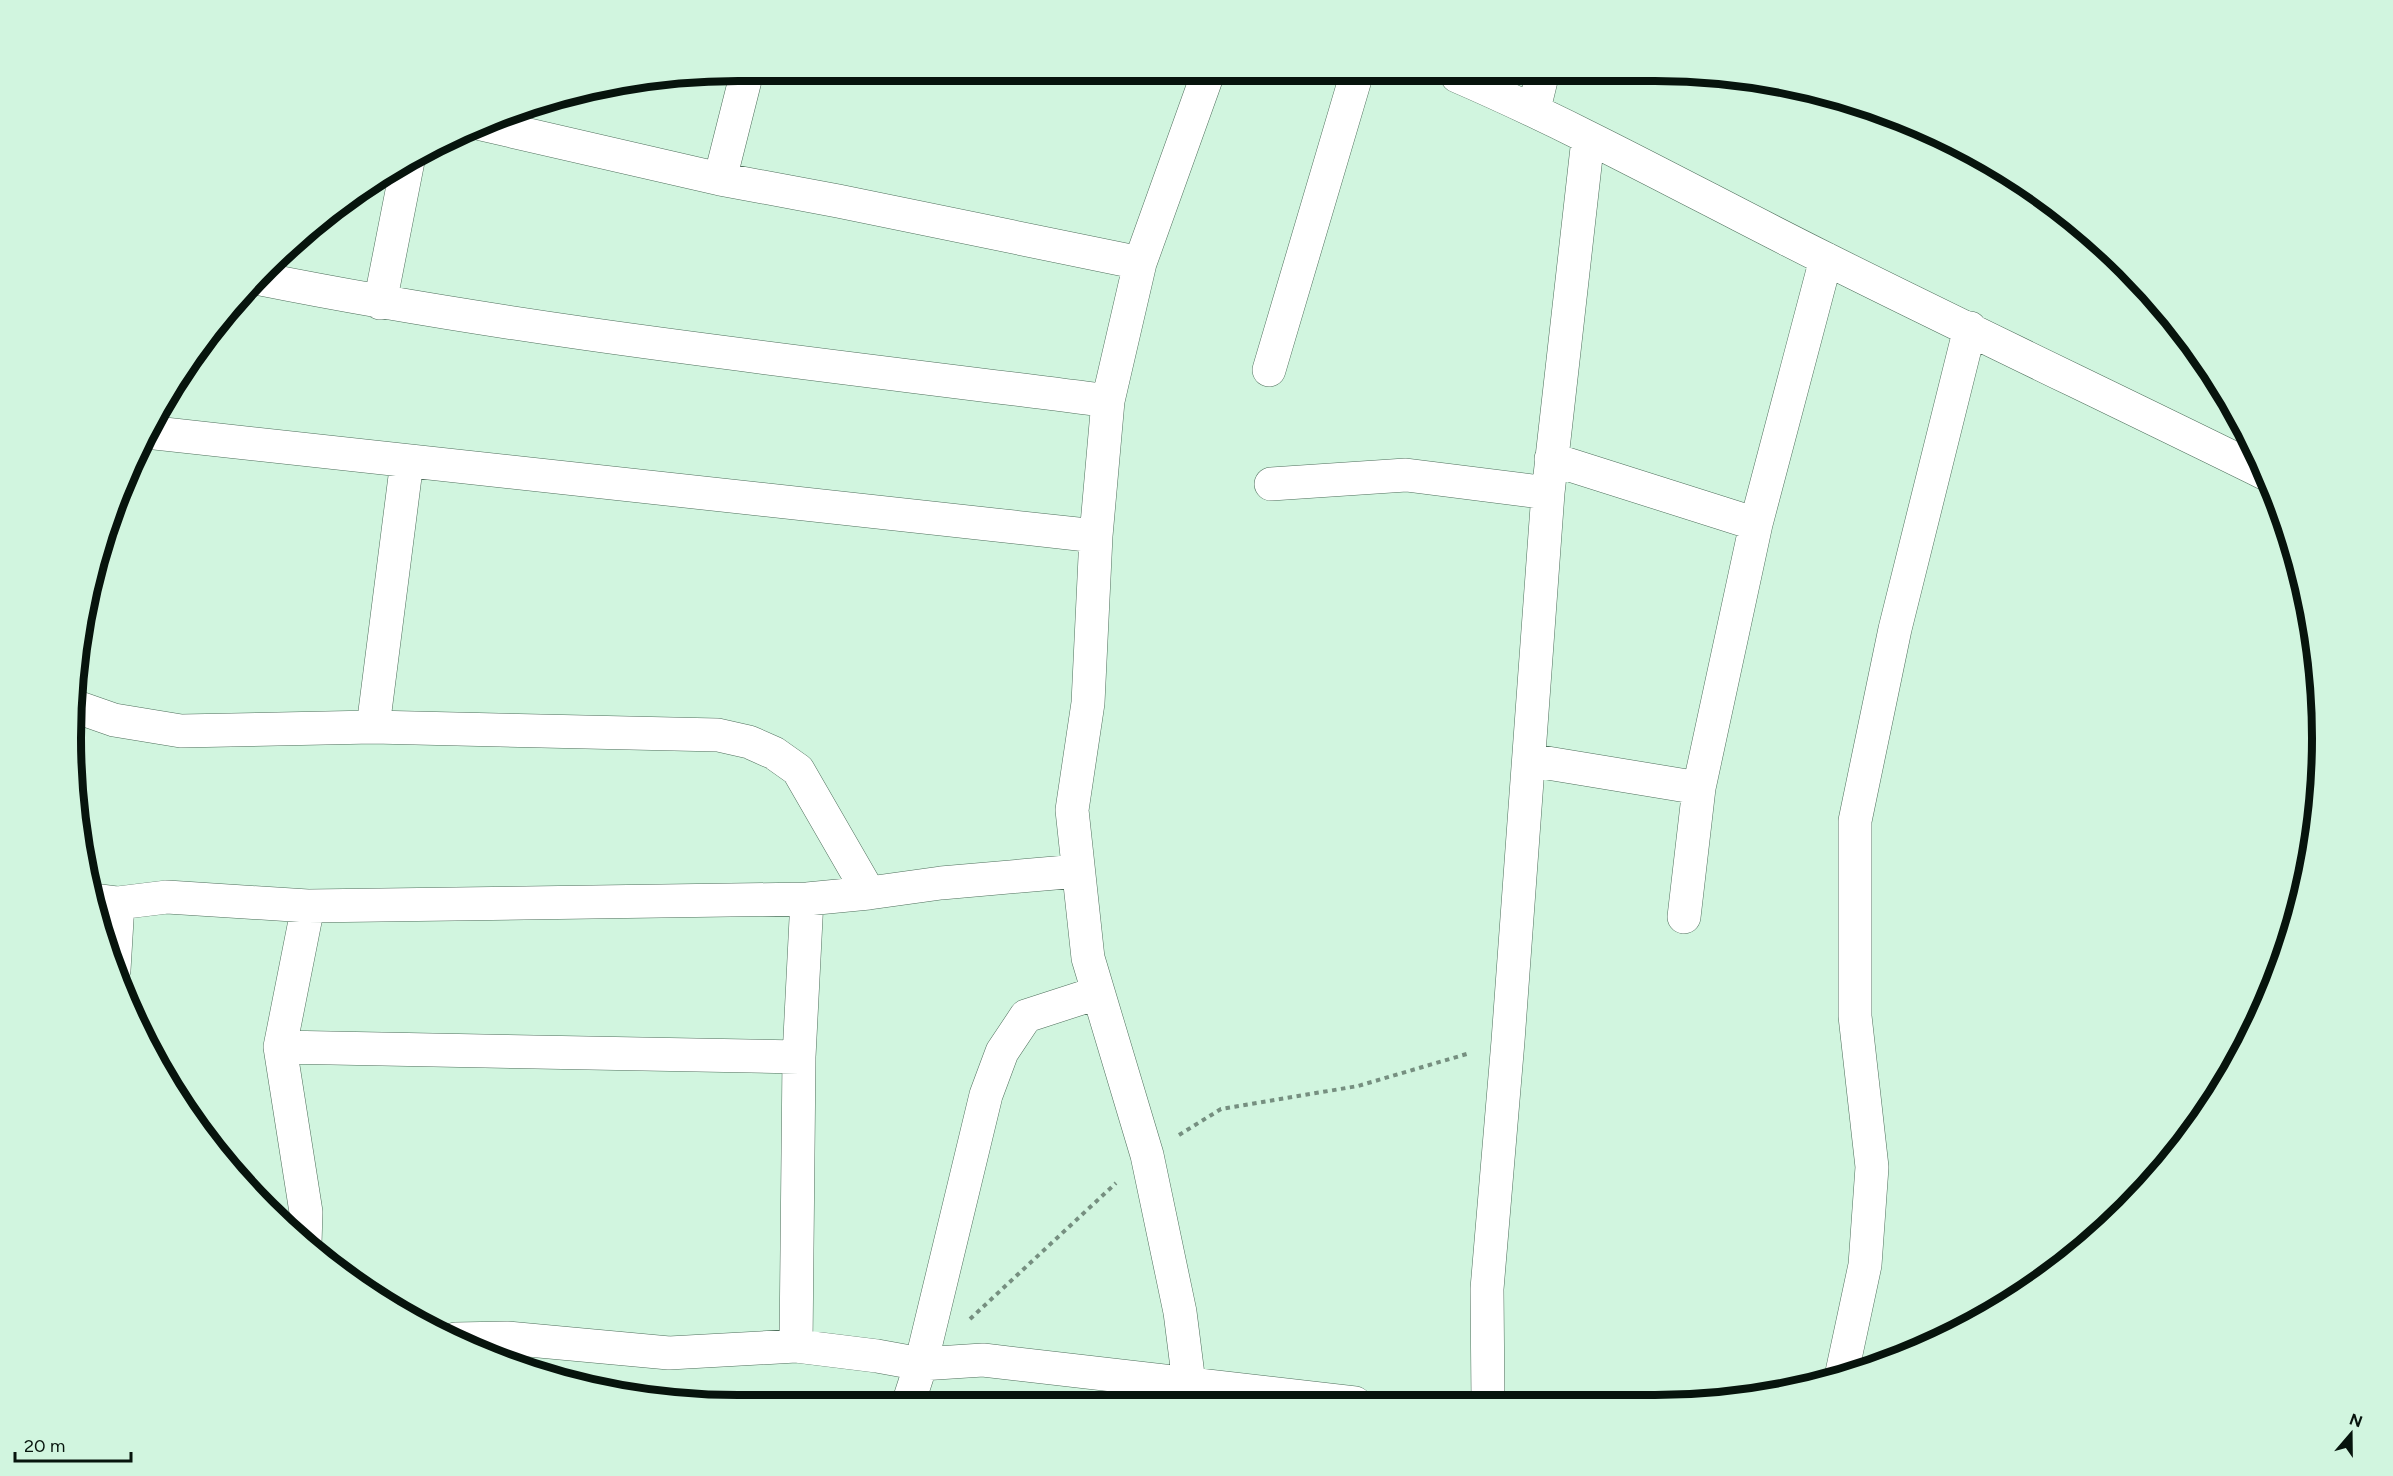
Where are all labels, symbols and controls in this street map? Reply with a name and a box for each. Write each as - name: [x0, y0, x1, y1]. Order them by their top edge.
- north arrow: [2321, 1404, 2381, 1464]
- text: N: [2347, 1409, 2365, 1431]
- scale bar: [15, 1425, 130, 1463]
- text: 20 m: [24, 1435, 65, 1457]

